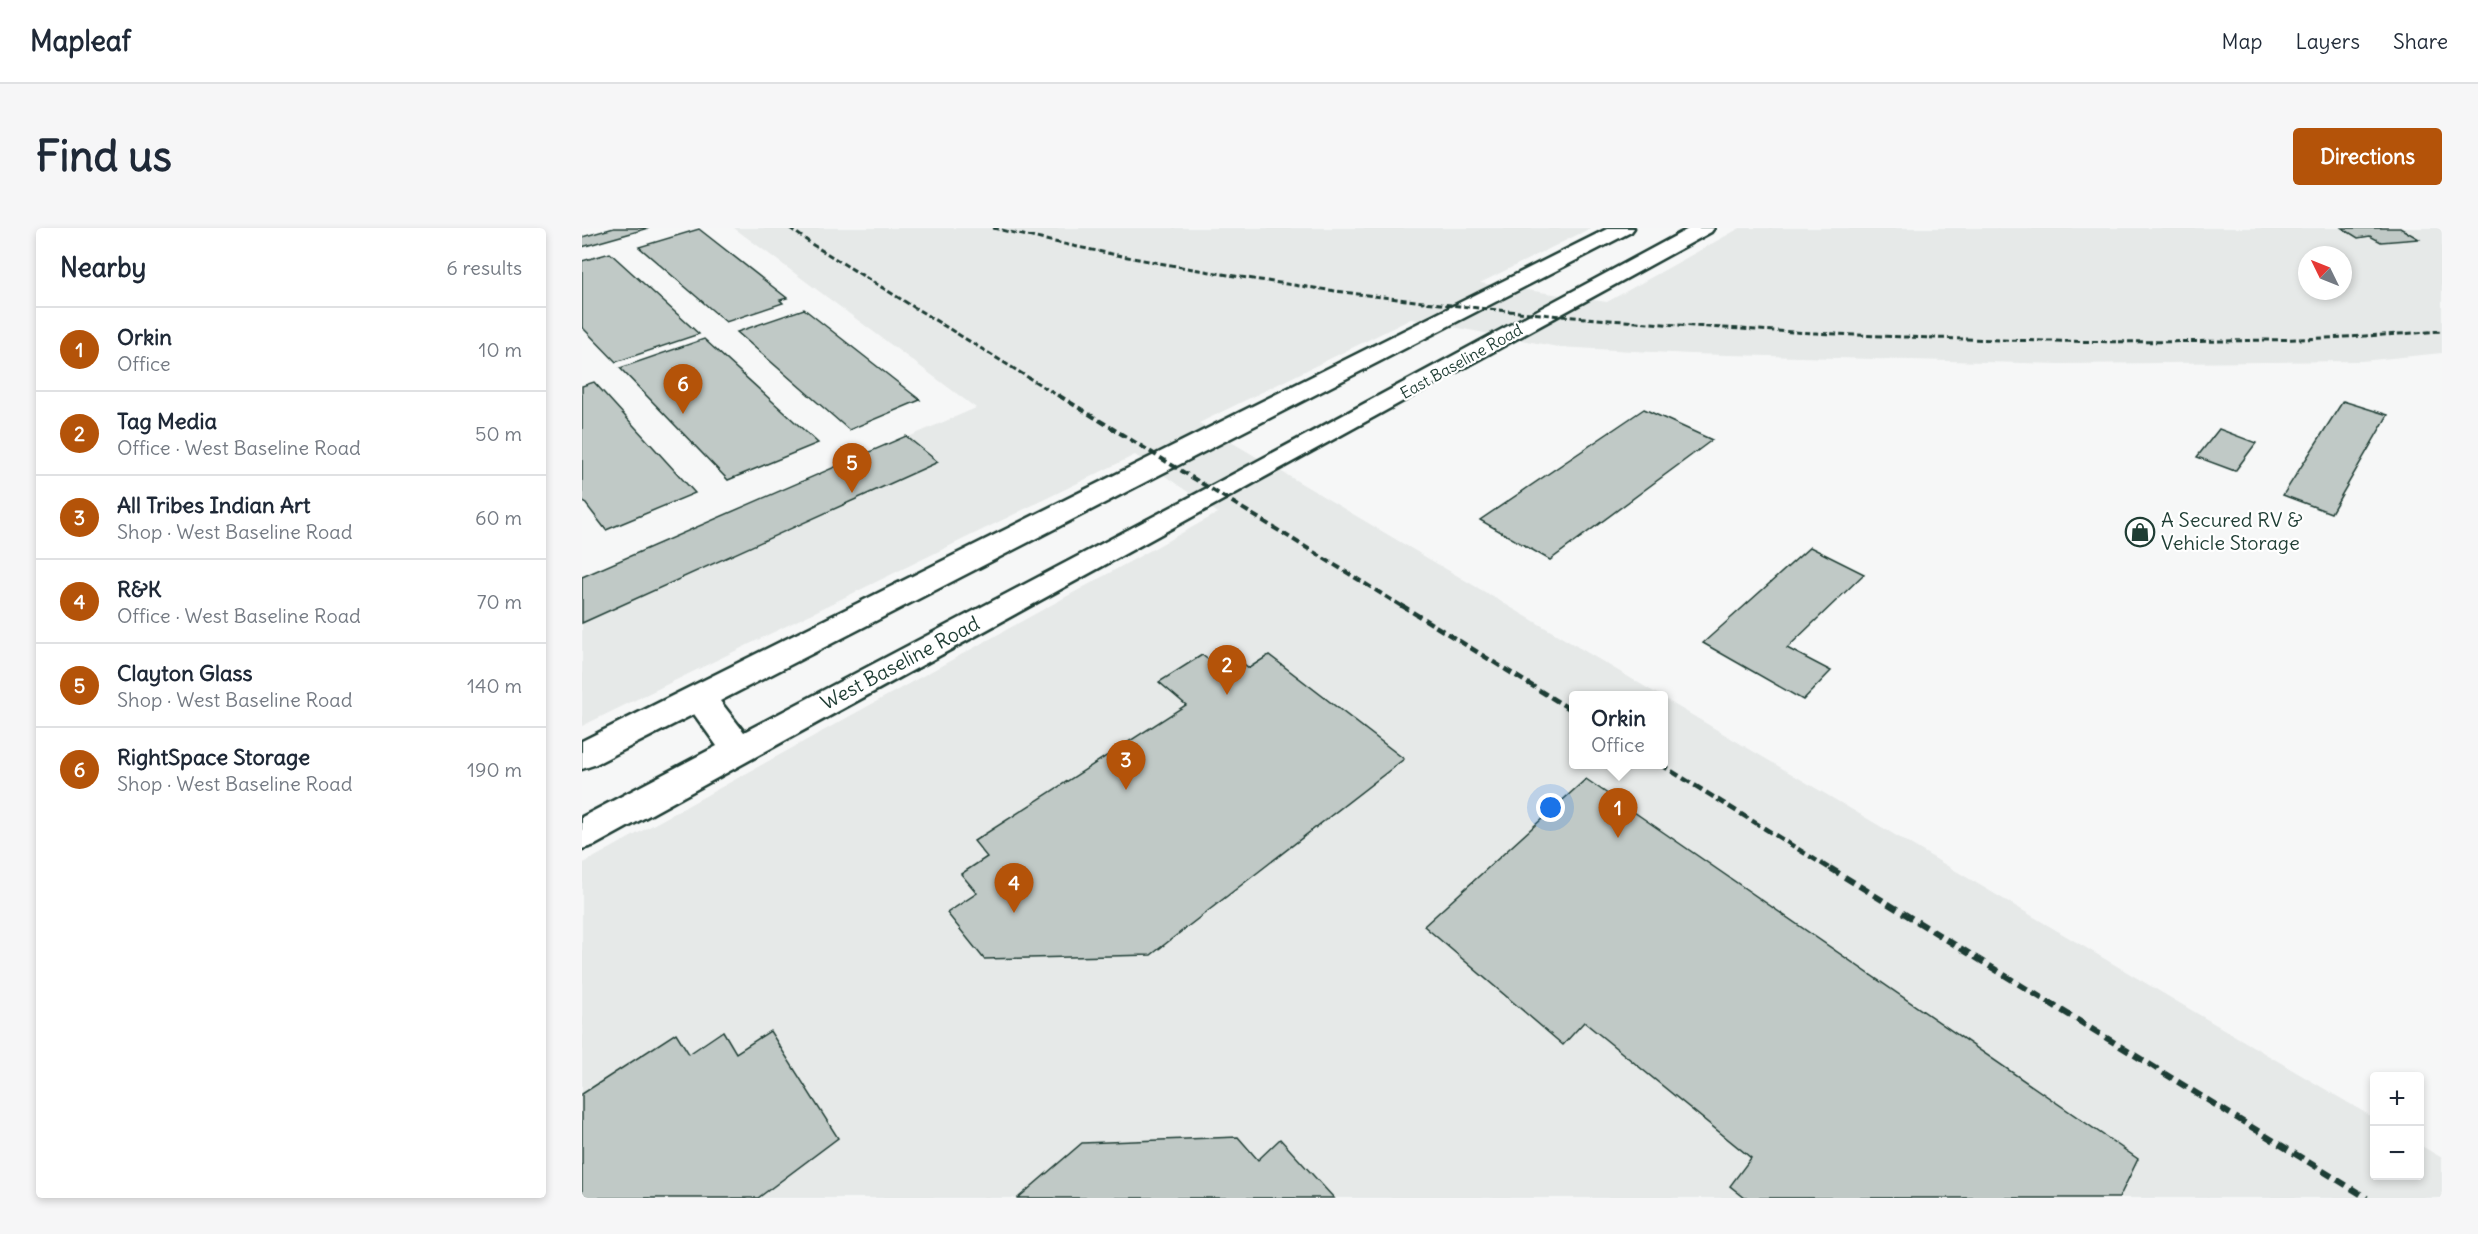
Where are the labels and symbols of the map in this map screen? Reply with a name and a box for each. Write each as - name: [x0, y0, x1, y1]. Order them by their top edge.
- north arrow: [2298, 246, 2352, 300]
- street label: East Baseline Road: [1396, 319, 1526, 403]
- pin: 6: [664, 364, 702, 414]
- pin: 5: [832, 444, 872, 493]
- place label: A Secured RV & Vehicle Storage: [2161, 507, 2303, 555]
- shop icon: A Secured RV & Vehicle Storage: [2124, 516, 2156, 548]
- street label: West Baseline Road: [816, 610, 984, 715]
- pin: 2: [1208, 646, 1246, 695]
- pin: 3: [1106, 740, 1146, 790]
- pin: 1: [1598, 788, 1638, 838]
- your location: [1536, 793, 1565, 822]
- pin: 4: [994, 864, 1034, 913]

